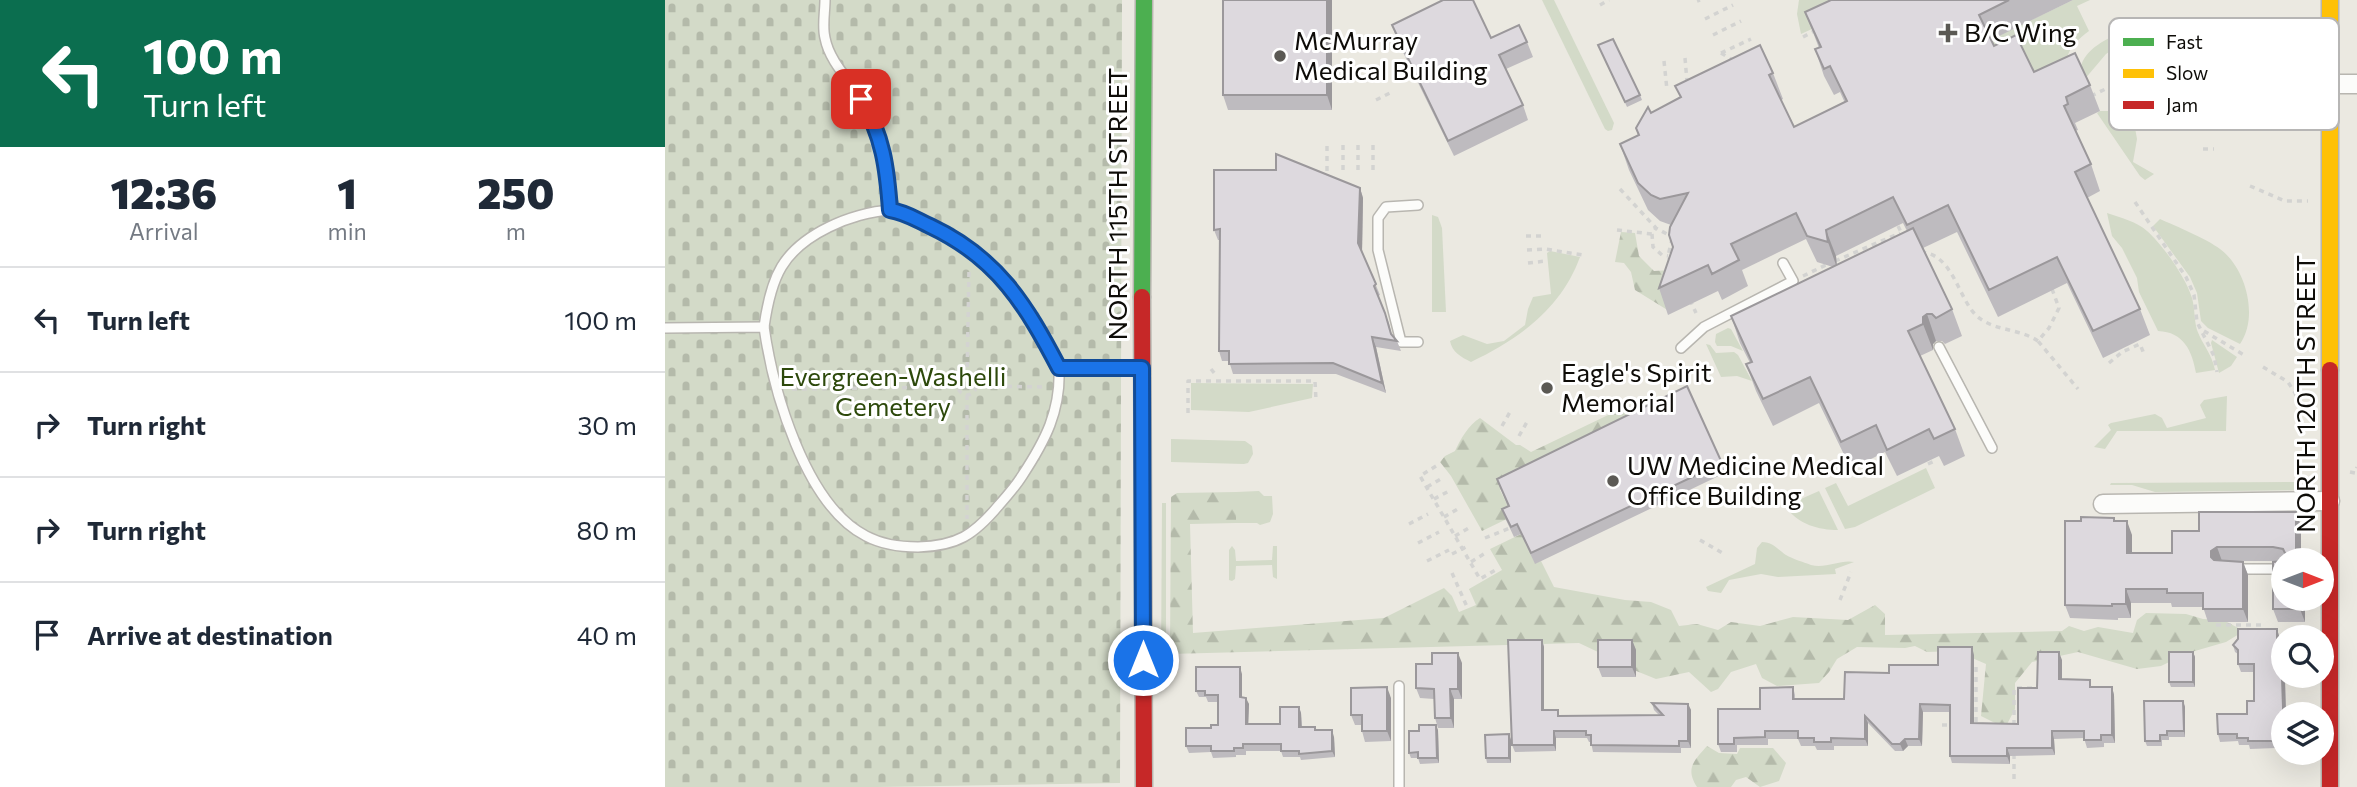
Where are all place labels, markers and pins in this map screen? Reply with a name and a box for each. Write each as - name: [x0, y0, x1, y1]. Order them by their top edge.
- place label: B/C Wing: [1964, 16, 2077, 47]
- marker: B/C Wing: [1938, 23, 1958, 43]
- place label: McMurray Medical Building: [1294, 24, 1488, 85]
- marker: McMurray Medical Building: [1272, 48, 1288, 64]
- pin: [831, 69, 891, 129]
- place label: Eagle's Spirit Memorial: [1561, 356, 1712, 417]
- marker: Eagle's Spirit Memorial: [1539, 380, 1555, 396]
- place label: UW Medicine Medical Office Building: [1627, 449, 1884, 510]
- marker: UW Medicine Medical Office Building: [1605, 473, 1621, 489]

